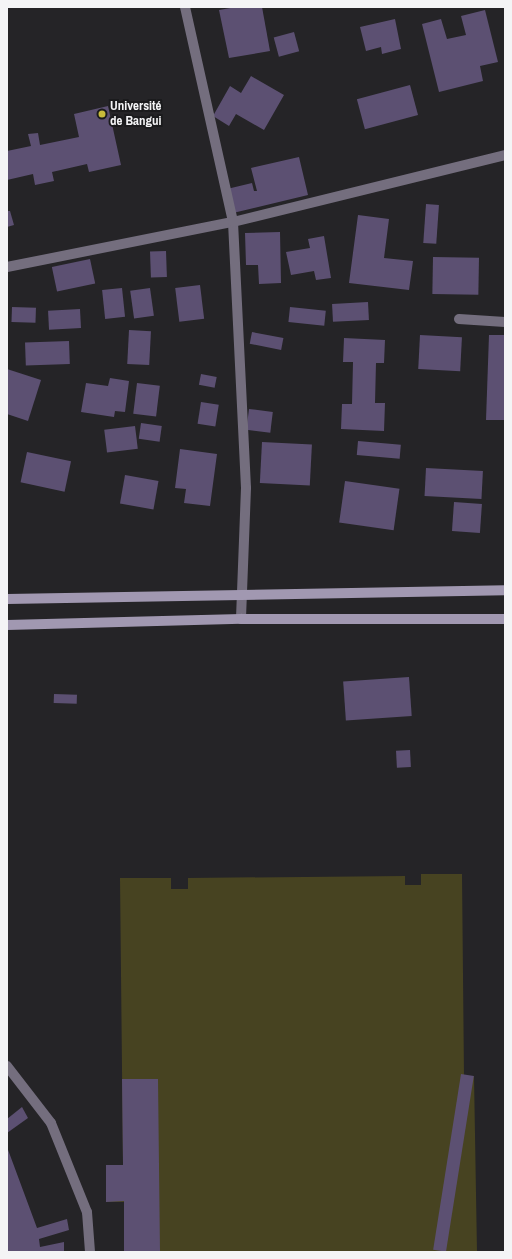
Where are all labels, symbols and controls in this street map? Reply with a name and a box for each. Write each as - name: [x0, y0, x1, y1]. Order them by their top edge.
- place label: Université de Bangui: [110, 99, 162, 130]
- marker: Université de Bangui: [97, 109, 107, 119]

